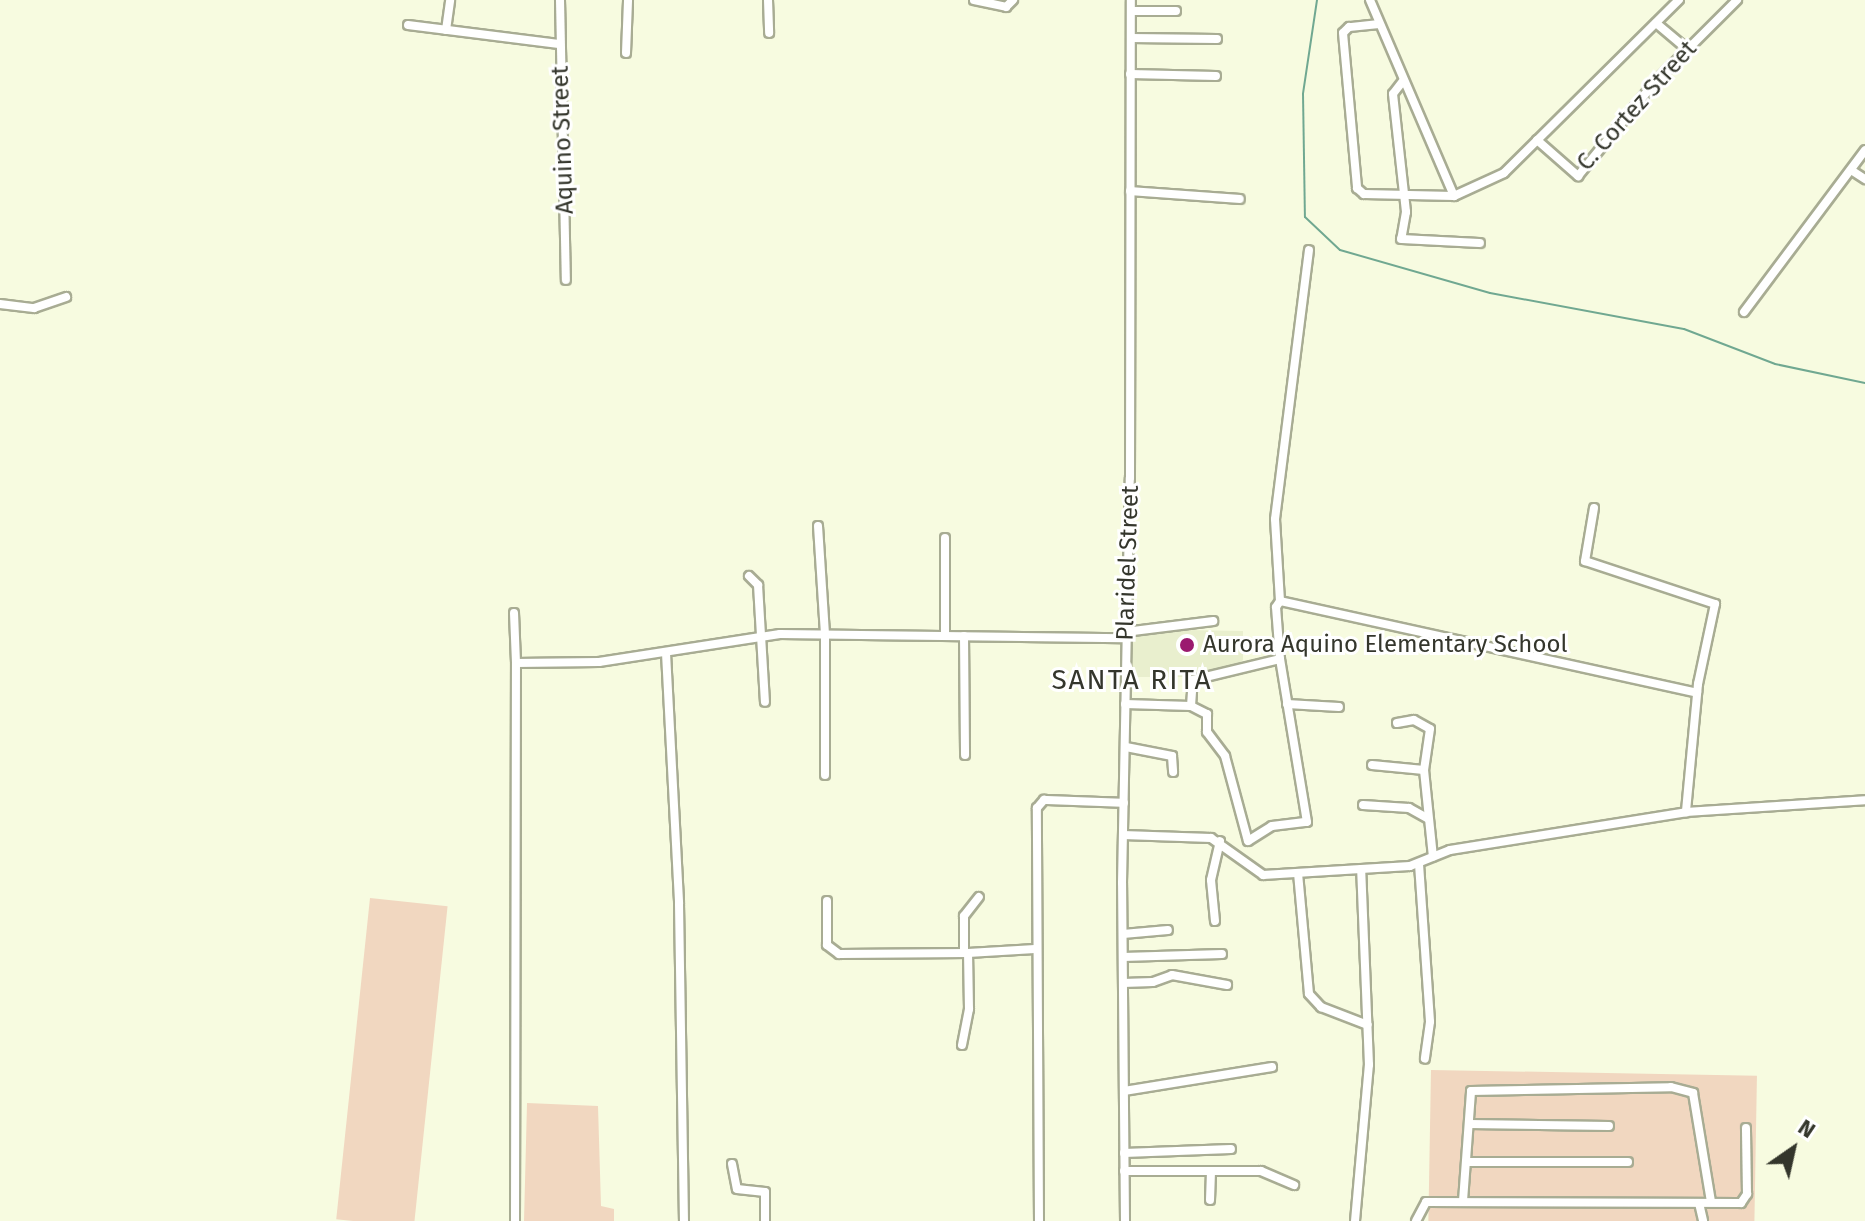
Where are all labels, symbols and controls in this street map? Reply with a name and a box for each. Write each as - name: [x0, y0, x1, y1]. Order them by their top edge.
- street label: C. Cortez Street: [1571, 35, 1703, 177]
- street label: Aquino Street: [546, 65, 580, 215]
- street label: Plaridel Street: [1111, 485, 1145, 641]
- place label: Aurora Aquino Elementary School: [1203, 631, 1567, 659]
- marker: Aurora Aquino Elementary School: [1178, 636, 1196, 654]
- district label: SANTA RITA: [1051, 663, 1213, 697]
- north arrow: [1753, 1109, 1833, 1189]
- text: N: [1793, 1113, 1820, 1144]

